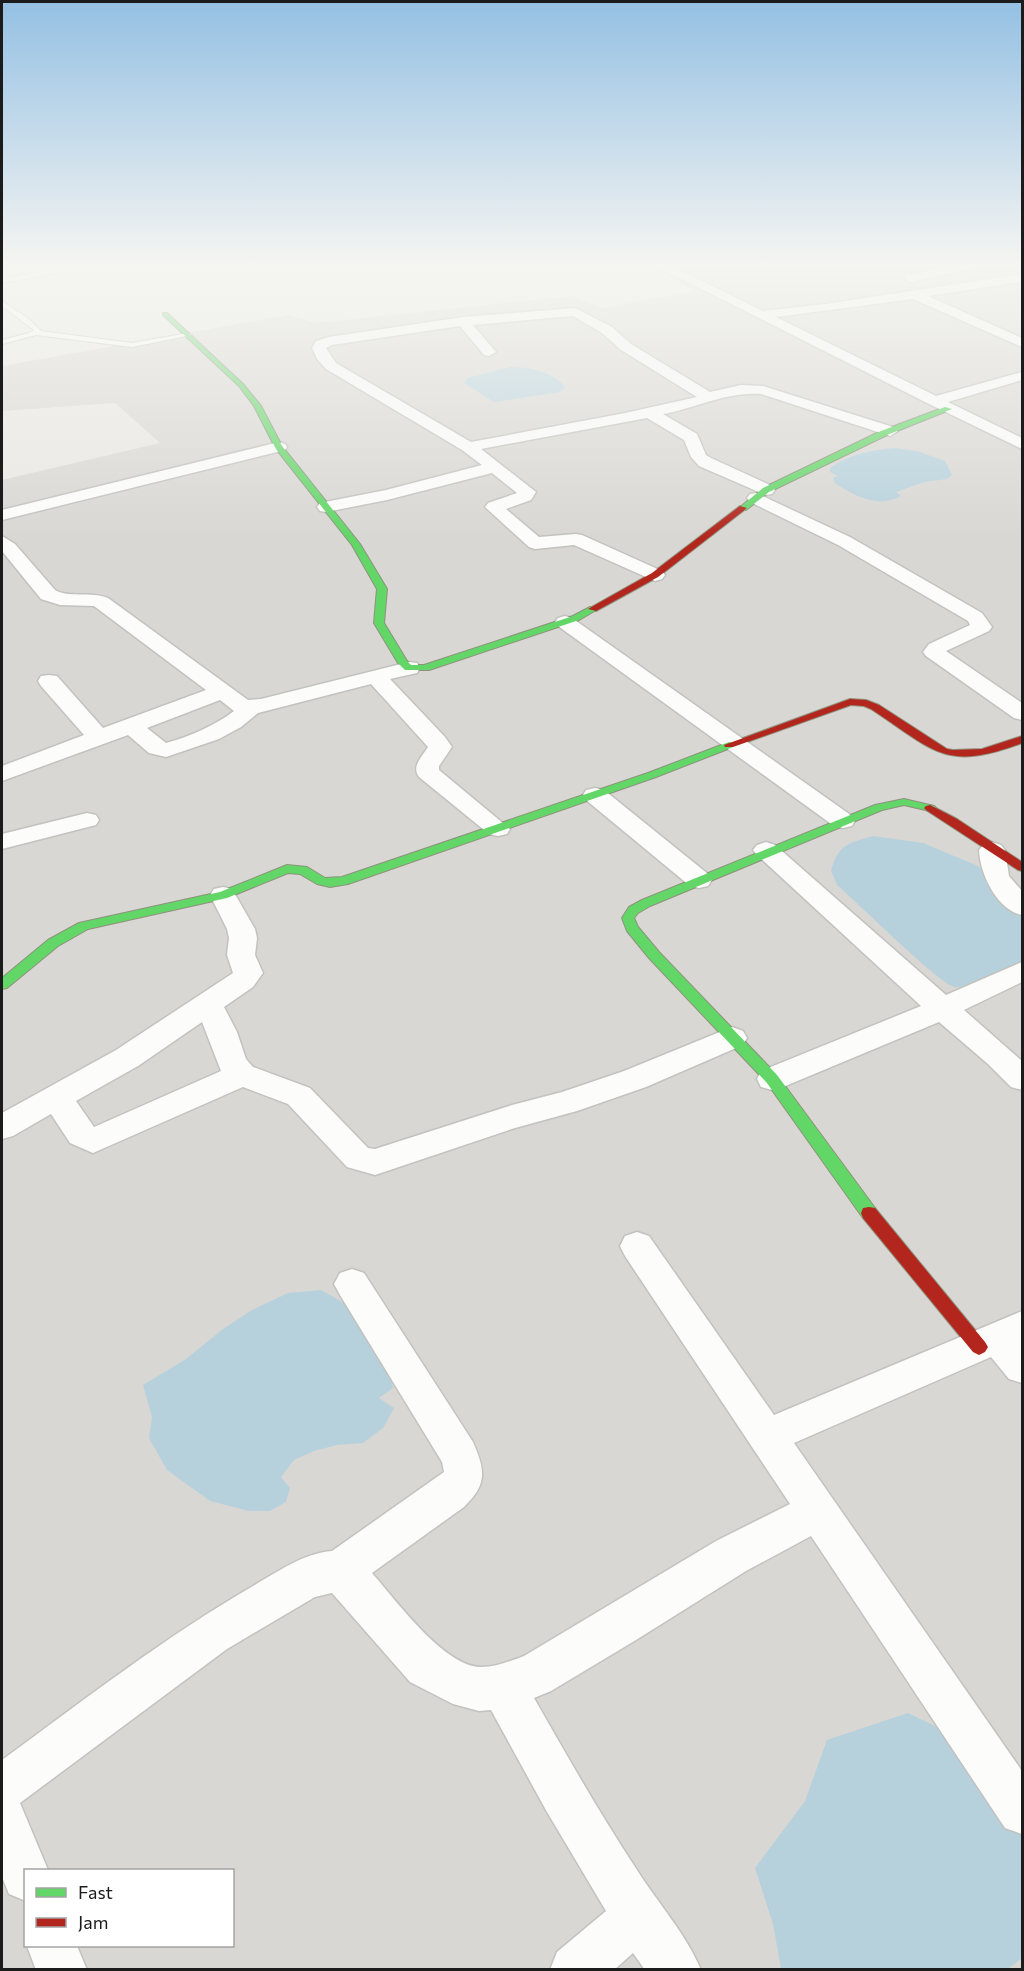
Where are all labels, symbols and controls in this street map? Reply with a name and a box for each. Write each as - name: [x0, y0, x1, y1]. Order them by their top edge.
- legend: [24, 1869, 234, 1947]
- text: Fast: [78, 1881, 113, 1903]
- text: Jam: [78, 1911, 108, 1933]

